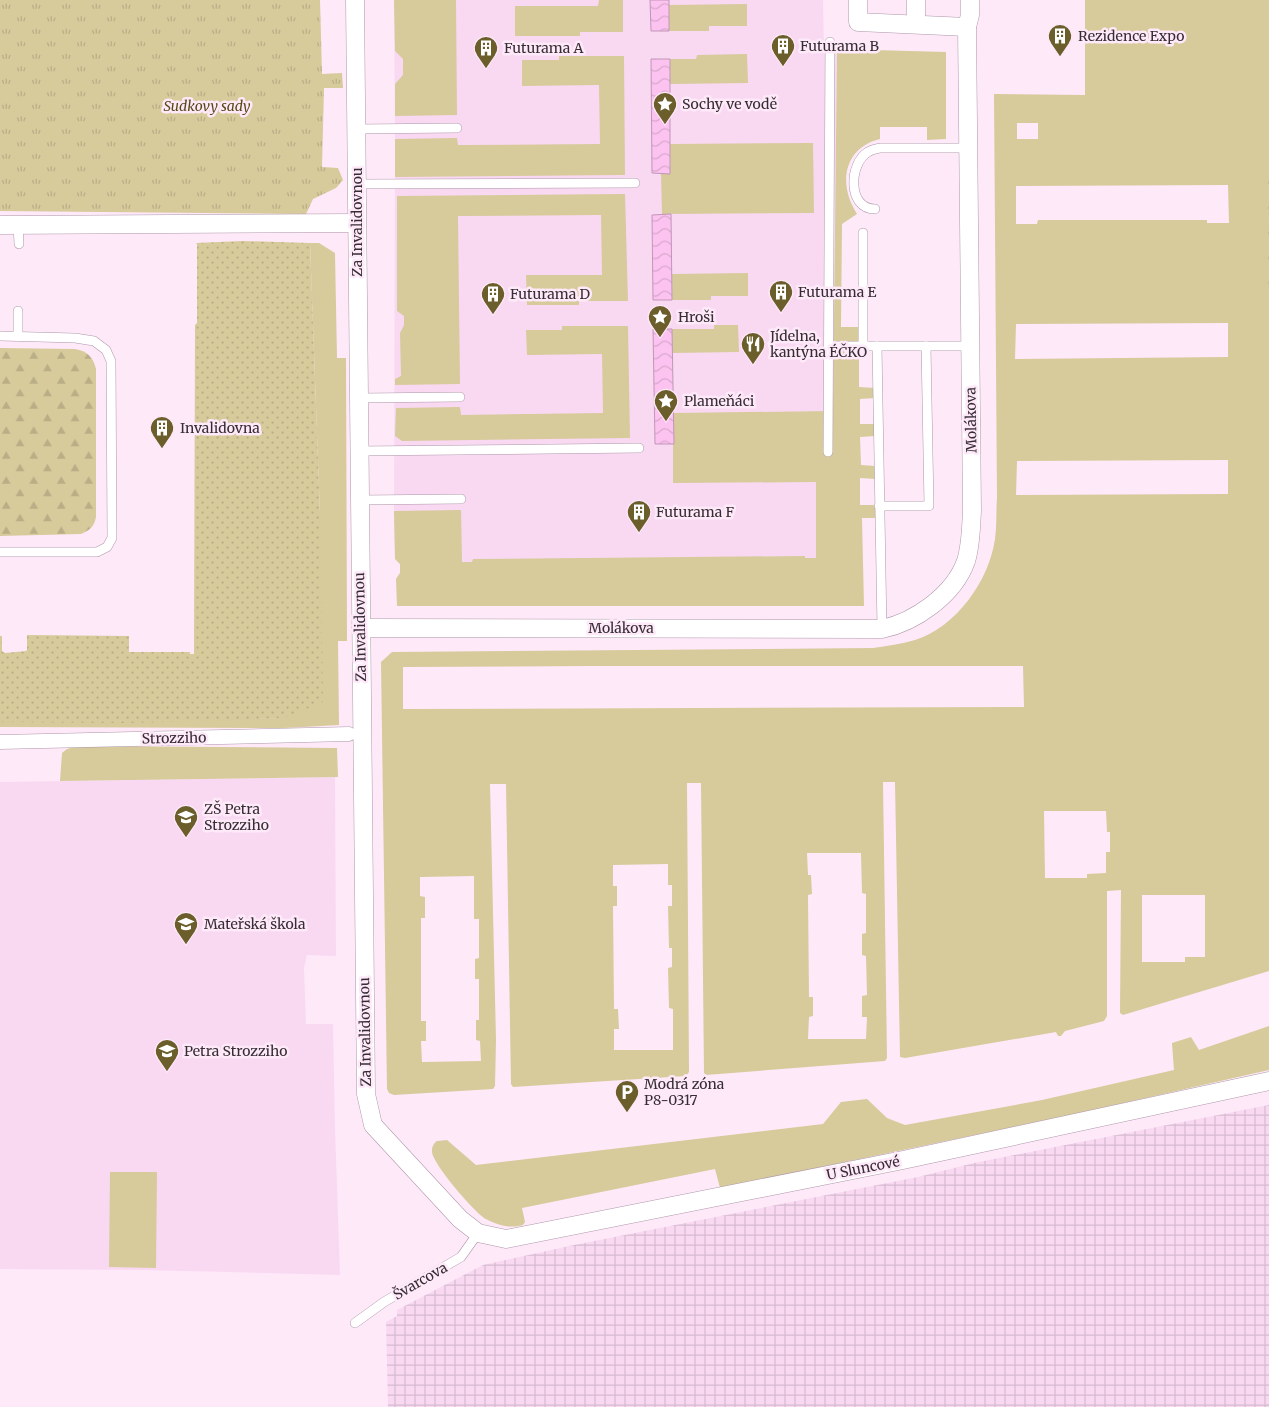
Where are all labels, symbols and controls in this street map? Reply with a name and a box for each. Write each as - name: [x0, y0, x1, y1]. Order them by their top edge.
- building icon: Rezidence Expo: [1047, 23, 1073, 57]
- place label: Rezidence Expo: [1078, 27, 1184, 45]
- building icon: Futurama B: [770, 33, 796, 67]
- building icon: Futurama A: [473, 35, 499, 69]
- place label: Futurama B: [800, 37, 879, 55]
- place label: Futurama A: [504, 39, 584, 57]
- place icon: Sochy ve vodě: [652, 91, 678, 125]
- place label: Sochy ve vodě: [682, 95, 777, 113]
- park label: Sudkovy sady: [163, 97, 251, 115]
- street label: Za Invalidovnou: [348, 167, 366, 277]
- building icon: Futurama E: [768, 279, 794, 313]
- building icon: Futurama D: [480, 281, 506, 315]
- place label: Futurama E: [798, 283, 877, 301]
- place label: Futurama D: [510, 285, 591, 303]
- place icon: Hroši: [647, 304, 673, 338]
- place label: Hroši: [678, 308, 715, 326]
- place label: Jídelna, kantýna ÉČKO: [769, 327, 867, 361]
- restaurant icon: Jídelna, kantýna ÉČKO: [740, 331, 766, 365]
- street label: Molákova: [961, 387, 981, 453]
- place icon: Plameňáci: [653, 388, 679, 422]
- place label: Plameňáci: [684, 392, 755, 410]
- building icon: Invalidovna: [149, 415, 175, 449]
- place label: Invalidovna: [180, 419, 260, 437]
- building icon: Futurama F: [626, 499, 652, 533]
- place label: Futurama F: [656, 503, 735, 521]
- street label: Za Invalidovnou: [350, 572, 370, 682]
- street label: Molákova: [588, 619, 654, 637]
- street label: Strozziho: [141, 728, 207, 748]
- place label: ZŠ Petra Strozziho: [204, 800, 269, 834]
- school or university icon: ZŠ Petra Strozziho: [173, 804, 199, 838]
- school or university icon: Mateřská škola: [173, 911, 199, 945]
- place label: Mateřská škola: [204, 915, 306, 933]
- street label: Za Invalidovnou: [355, 977, 375, 1087]
- school or university icon: Petra Strozziho: [154, 1038, 180, 1072]
- place label: Petra Strozziho: [184, 1042, 287, 1060]
- place label: Modrá zóna P8-0317: [644, 1075, 725, 1109]
- parking icon: Modrá zóna P8-0317: [614, 1079, 640, 1113]
- street label: U Sluncové: [825, 1152, 901, 1184]
- street label: Švarcova: [390, 1258, 451, 1304]

